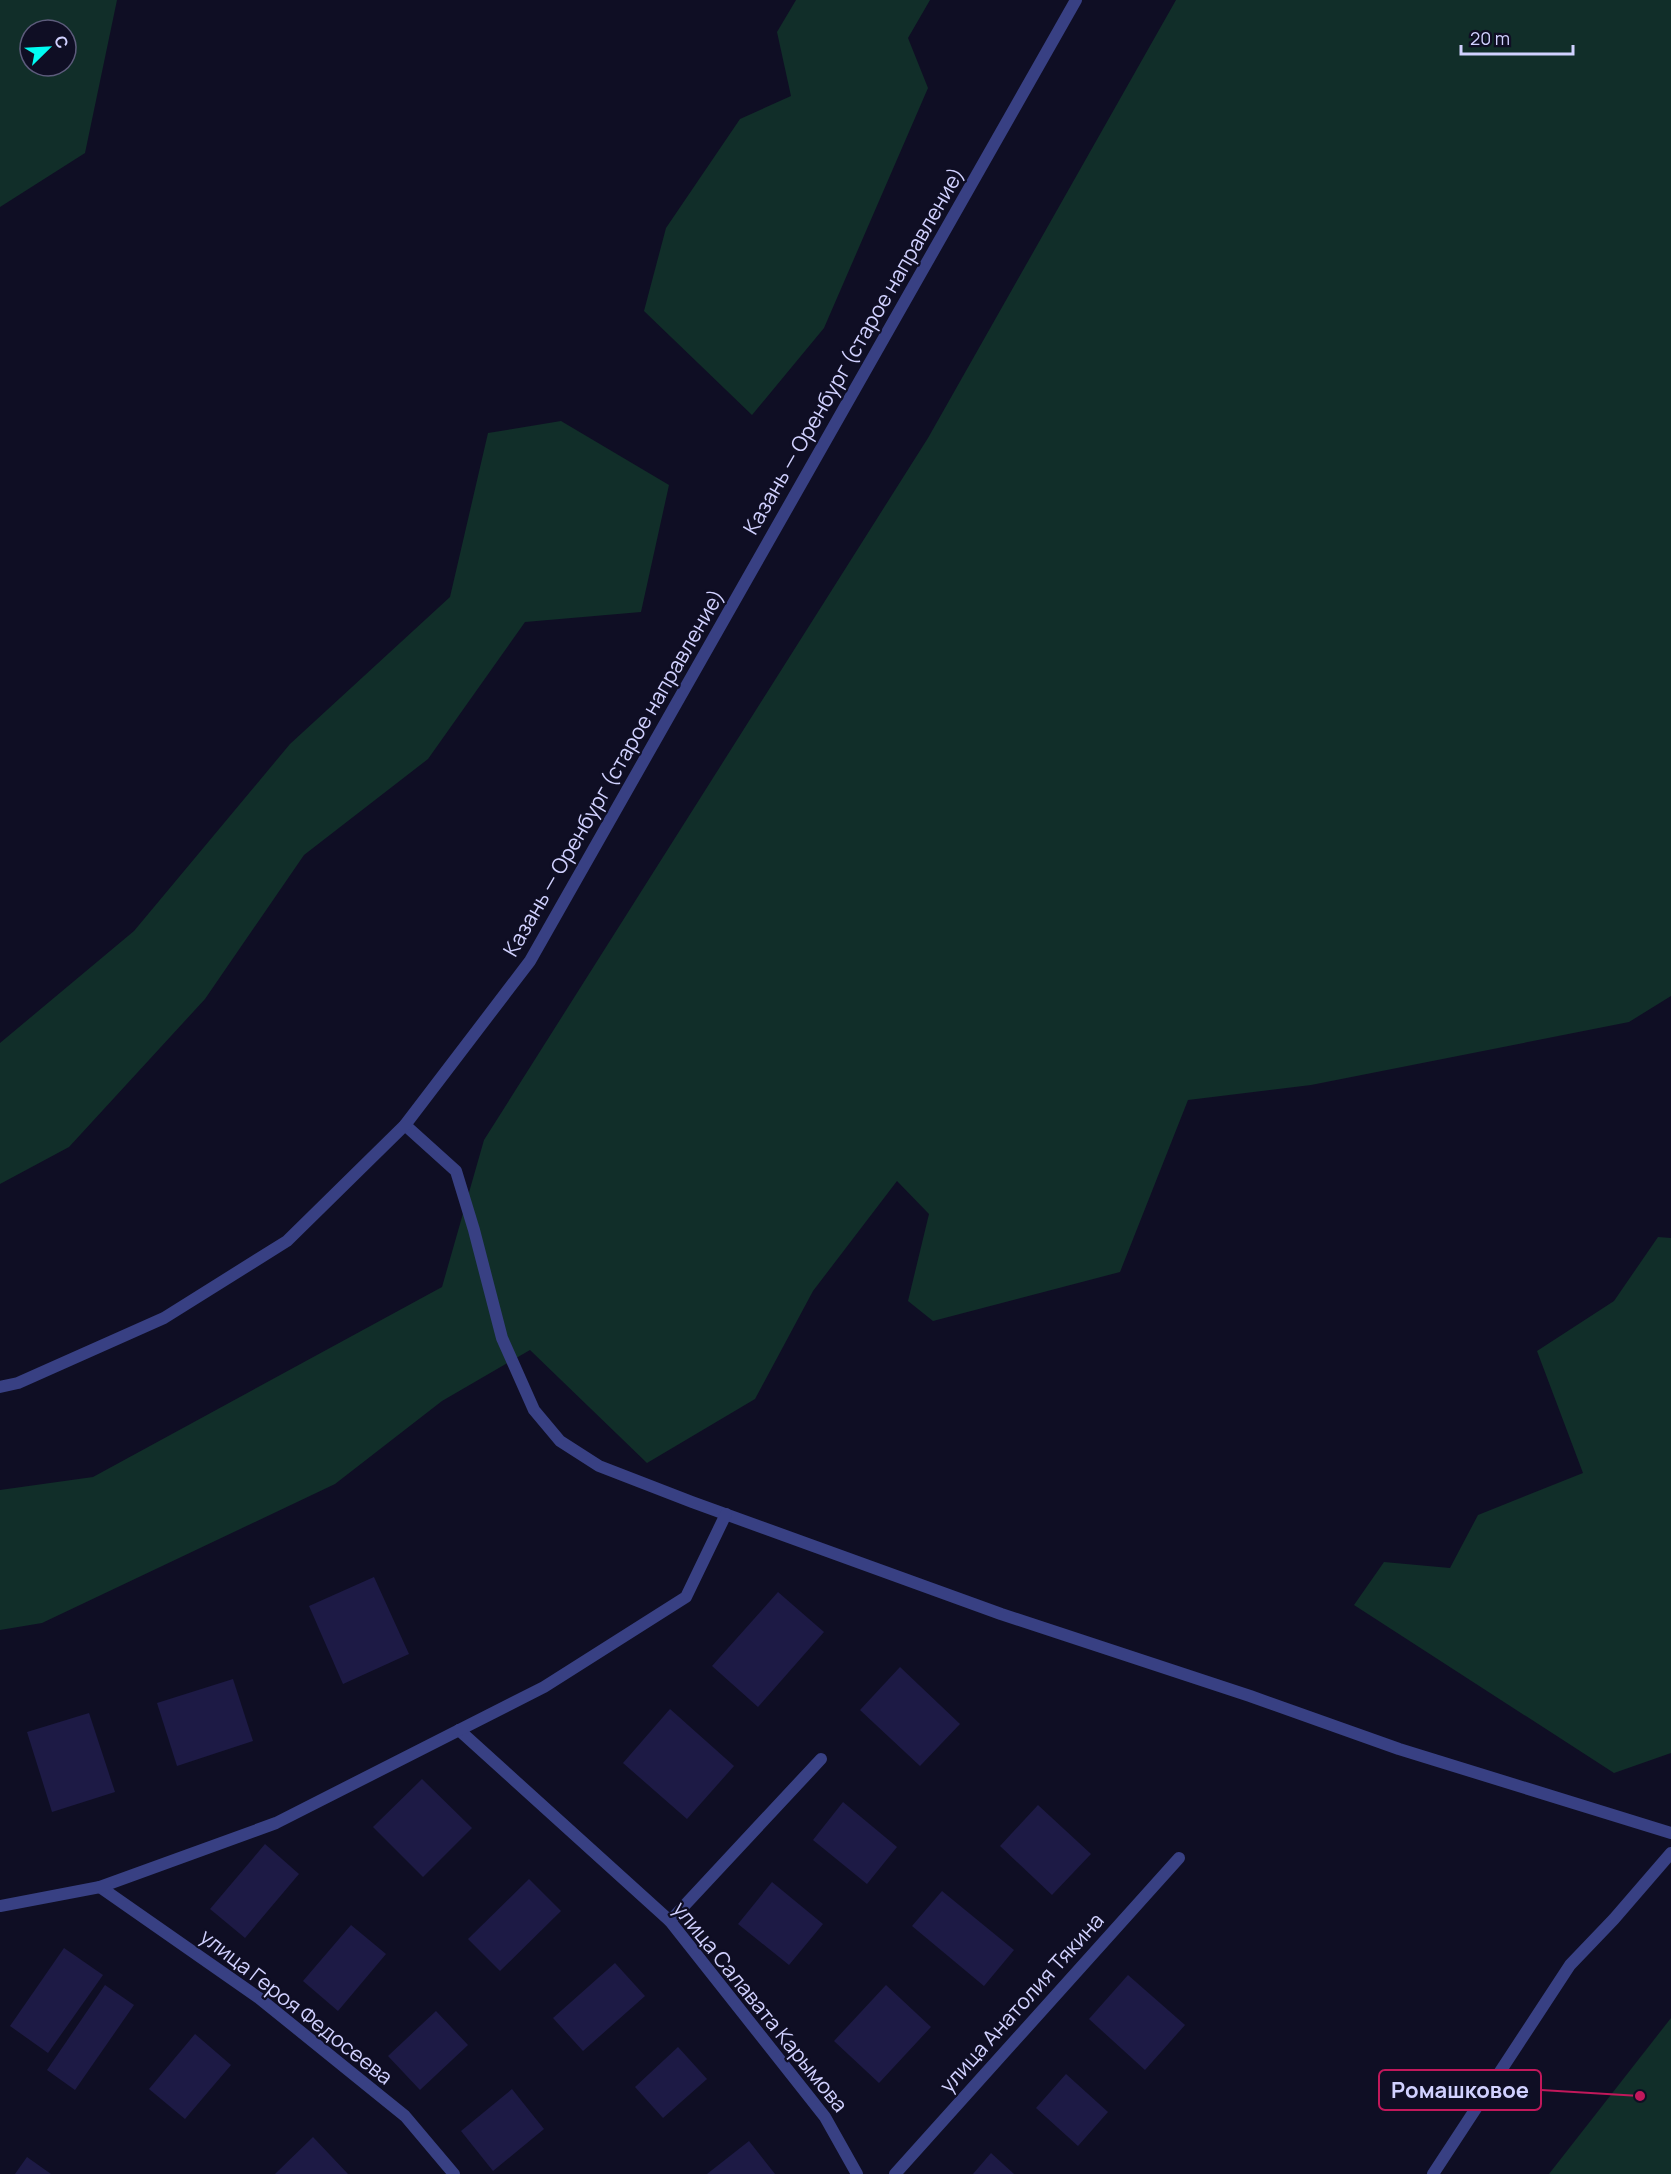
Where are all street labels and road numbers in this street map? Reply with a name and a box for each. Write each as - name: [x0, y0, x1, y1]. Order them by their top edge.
- street label: Казань — Оренбург (старое направление): [736, 162, 970, 539]
- street label: Казань — Оренбург (старое направление): [496, 584, 730, 961]
- street label: улица Салавата Карымова: [667, 1895, 855, 2118]
- street label: улица Анатолия Тякина: [933, 1906, 1110, 2098]
- street label: улица Героя Федосеева: [194, 1922, 399, 2090]

